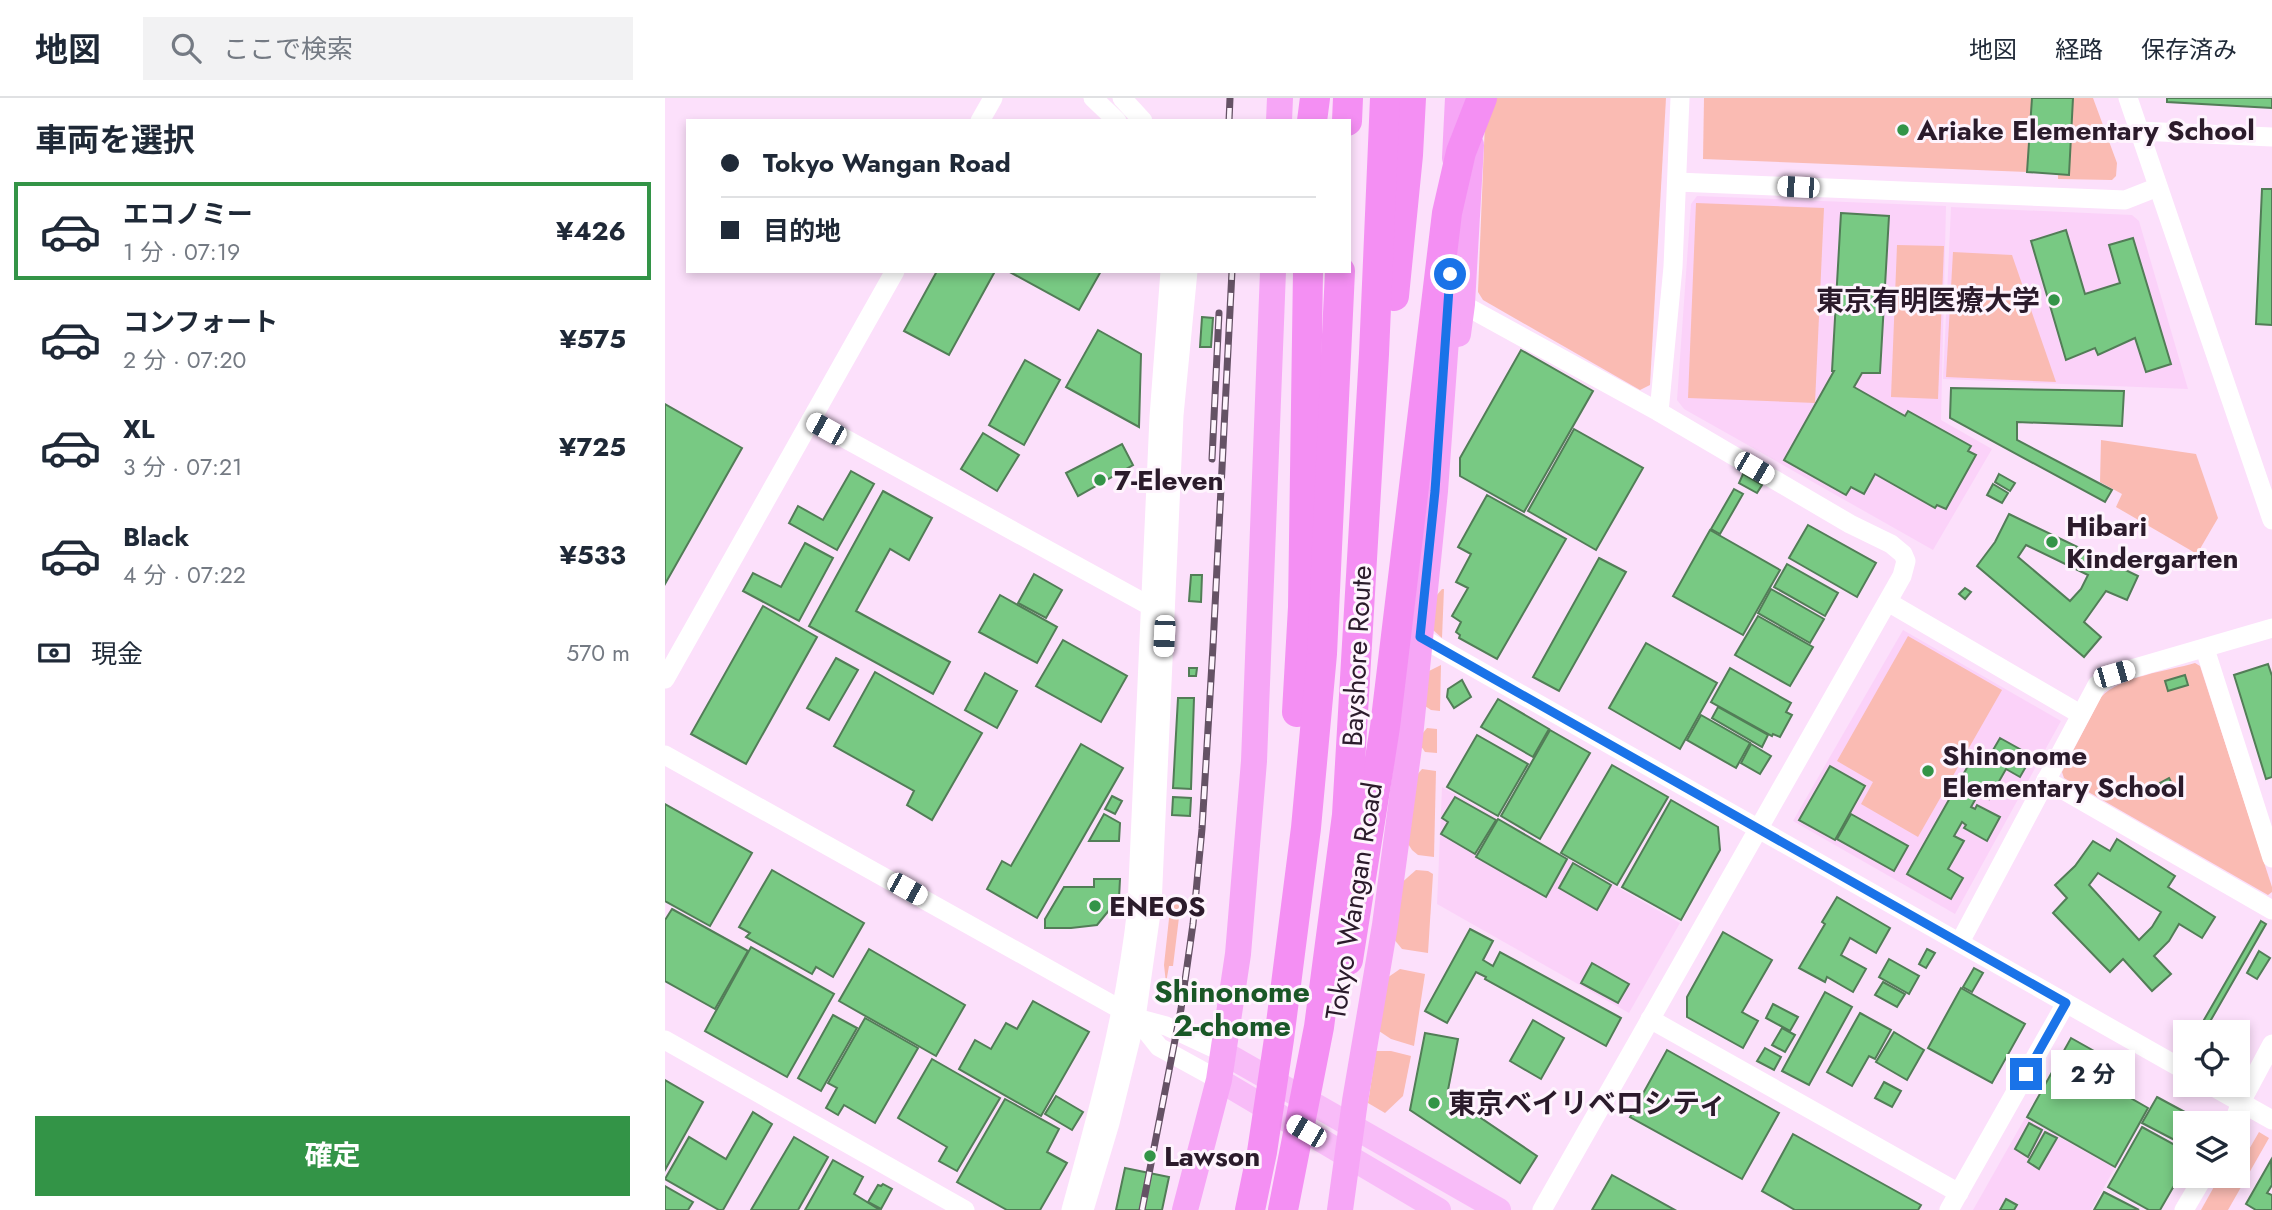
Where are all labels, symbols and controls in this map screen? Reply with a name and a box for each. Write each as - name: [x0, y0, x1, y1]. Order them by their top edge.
- search box: [143, 17, 633, 80]
- text: 地図: [35, 26, 101, 73]
- icon: search: [167, 29, 205, 67]
- text: ここで検索: [223, 30, 353, 68]
- text: 地図: [1969, 32, 2017, 67]
- text: 経路: [2055, 32, 2103, 67]
- text: 保存済み: [2141, 32, 2237, 67]
- place label: Ariake Elementary School: [1916, 110, 2255, 151]
- text: 車両を選択: [35, 117, 195, 163]
- marker: Ariake Elementary School: [1895, 122, 1911, 138]
- text: Tokyo Wangan Road: [763, 144, 1011, 182]
- car: [1777, 175, 1820, 199]
- text: エコノミー: [123, 195, 253, 233]
- icon: car: [39, 200, 102, 263]
- text: ¥426: [556, 212, 626, 250]
- text: 目的地: [763, 212, 841, 250]
- text: 1 分 · 07:19: [123, 235, 240, 269]
- route start: [1434, 258, 1466, 290]
- place label: 東京有明医療大学: [1816, 280, 2040, 321]
- marker: 東京有明医療大学: [2046, 292, 2062, 308]
- text: コンフォート: [123, 303, 278, 341]
- icon: car: [39, 308, 102, 371]
- text: ¥575: [559, 320, 626, 358]
- text: 2 分 · 07:20: [123, 343, 246, 377]
- text: XL: [123, 410, 155, 448]
- car: [803, 410, 850, 448]
- icon: car: [39, 416, 102, 479]
- text: ¥725: [559, 428, 626, 466]
- car: [1731, 448, 1778, 488]
- text: 3 分 · 07:21: [123, 450, 242, 484]
- place label: 7-Eleven: [1114, 460, 1224, 501]
- marker: 7-Eleven: [1092, 472, 1108, 488]
- place label: Hibari Kindergarten: [2066, 506, 2239, 579]
- text: Black: [123, 518, 189, 556]
- icon: car: [39, 524, 102, 587]
- marker: Hibari Kindergarten: [2044, 534, 2060, 550]
- text: ¥533: [560, 536, 626, 574]
- text: 4 分 · 07:22: [123, 558, 246, 592]
- street label: Bayshore Route: [1332, 564, 1382, 748]
- car: [1153, 614, 1176, 658]
- icon: cash: [35, 634, 73, 672]
- text: 現金: [91, 635, 143, 673]
- text: 570 m: [566, 636, 630, 670]
- car: [2091, 658, 2138, 690]
- place label: Shinonome Elementary School: [1942, 735, 2185, 808]
- marker: Shinonome Elementary School: [1920, 763, 1936, 779]
- street label: Tokyo Wangan Road: [1315, 779, 1393, 1023]
- car: [884, 870, 931, 908]
- place label: ENEOS: [1109, 886, 1206, 927]
- marker: ENEOS: [1087, 898, 1103, 914]
- district label: Shinonome 2-chome: [1154, 970, 1310, 1047]
- map controls: [2173, 1020, 2250, 1188]
- button: locate: [2173, 1020, 2250, 1097]
- callout: 2 分: [2051, 1049, 2135, 1098]
- text: 2 分: [2071, 1057, 2116, 1091]
- route end: [2010, 1058, 2042, 1090]
- place label: 東京ベイリベロシティ: [1448, 1083, 1726, 1124]
- marker: 東京ベイリベロシティ: [1426, 1095, 1442, 1111]
- car: [1283, 1111, 1330, 1151]
- button: layers: [2173, 1111, 2250, 1188]
- button: 確定: [35, 1116, 630, 1196]
- place label: Lawson: [1164, 1136, 1260, 1177]
- marker: Lawson: [1142, 1148, 1158, 1164]

